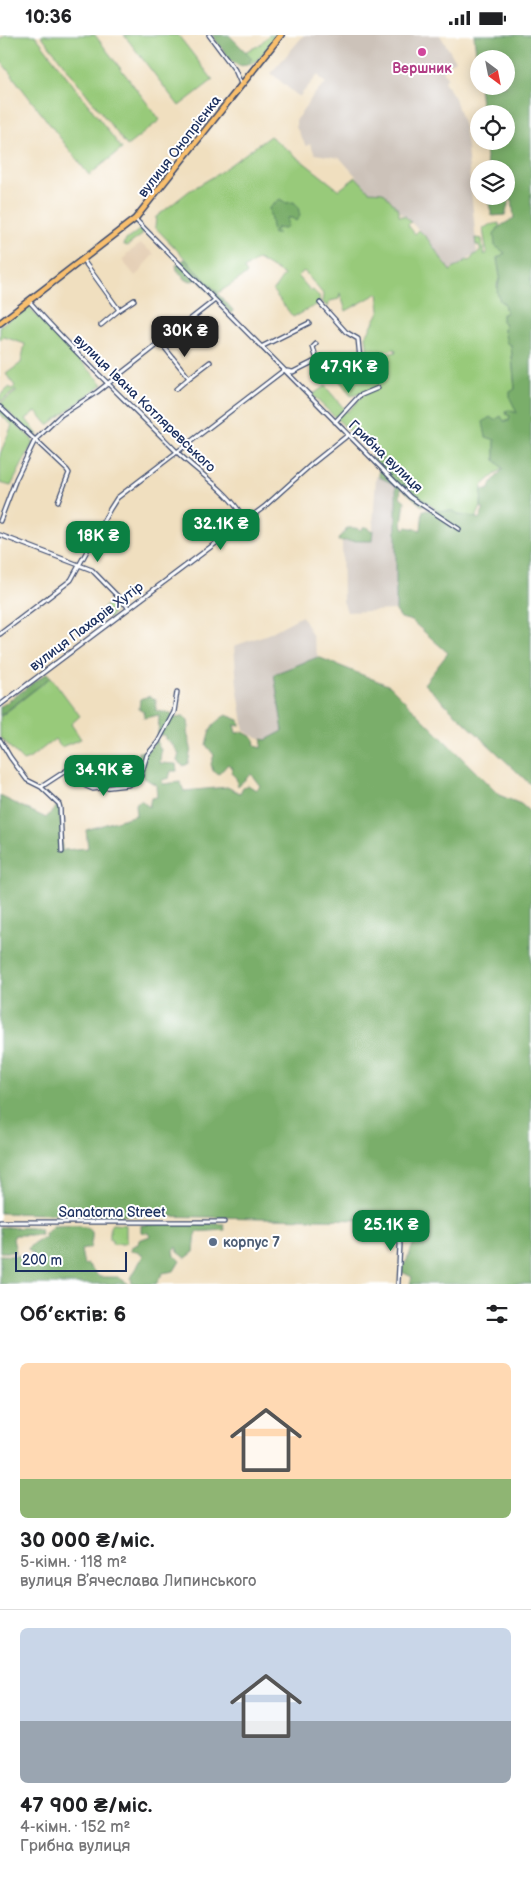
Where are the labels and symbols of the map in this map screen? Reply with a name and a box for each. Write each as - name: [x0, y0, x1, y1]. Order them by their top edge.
- marker: Вершник: [416, 46, 428, 58]
- north arrow: [470, 50, 515, 95]
- place label: Вершник: [392, 60, 452, 77]
- street label: вулиця Онопрієнка: [134, 91, 225, 201]
- pin: 30K ₴: [150, 315, 220, 358]
- street label: вулиця Івана Котляревського: [70, 331, 219, 476]
- pin: 47.9K ₴: [303, 351, 395, 394]
- street label: Грибна вулиця: [345, 417, 426, 496]
- pin: 32.1K ₴: [175, 509, 267, 551]
- pin: 18K ₴: [63, 521, 133, 563]
- street label: вулиця Пахарів Хутір: [26, 578, 147, 675]
- pin: 34.9K ₴: [58, 755, 150, 797]
- street label: Sanatorna Street: [59, 1204, 166, 1221]
- pin: 25.1K ₴: [345, 1209, 437, 1252]
- place label: корпус 7: [223, 1234, 280, 1251]
- marker: корпус 7: [207, 1236, 219, 1248]
- scale bar: [15, 1249, 128, 1272]

